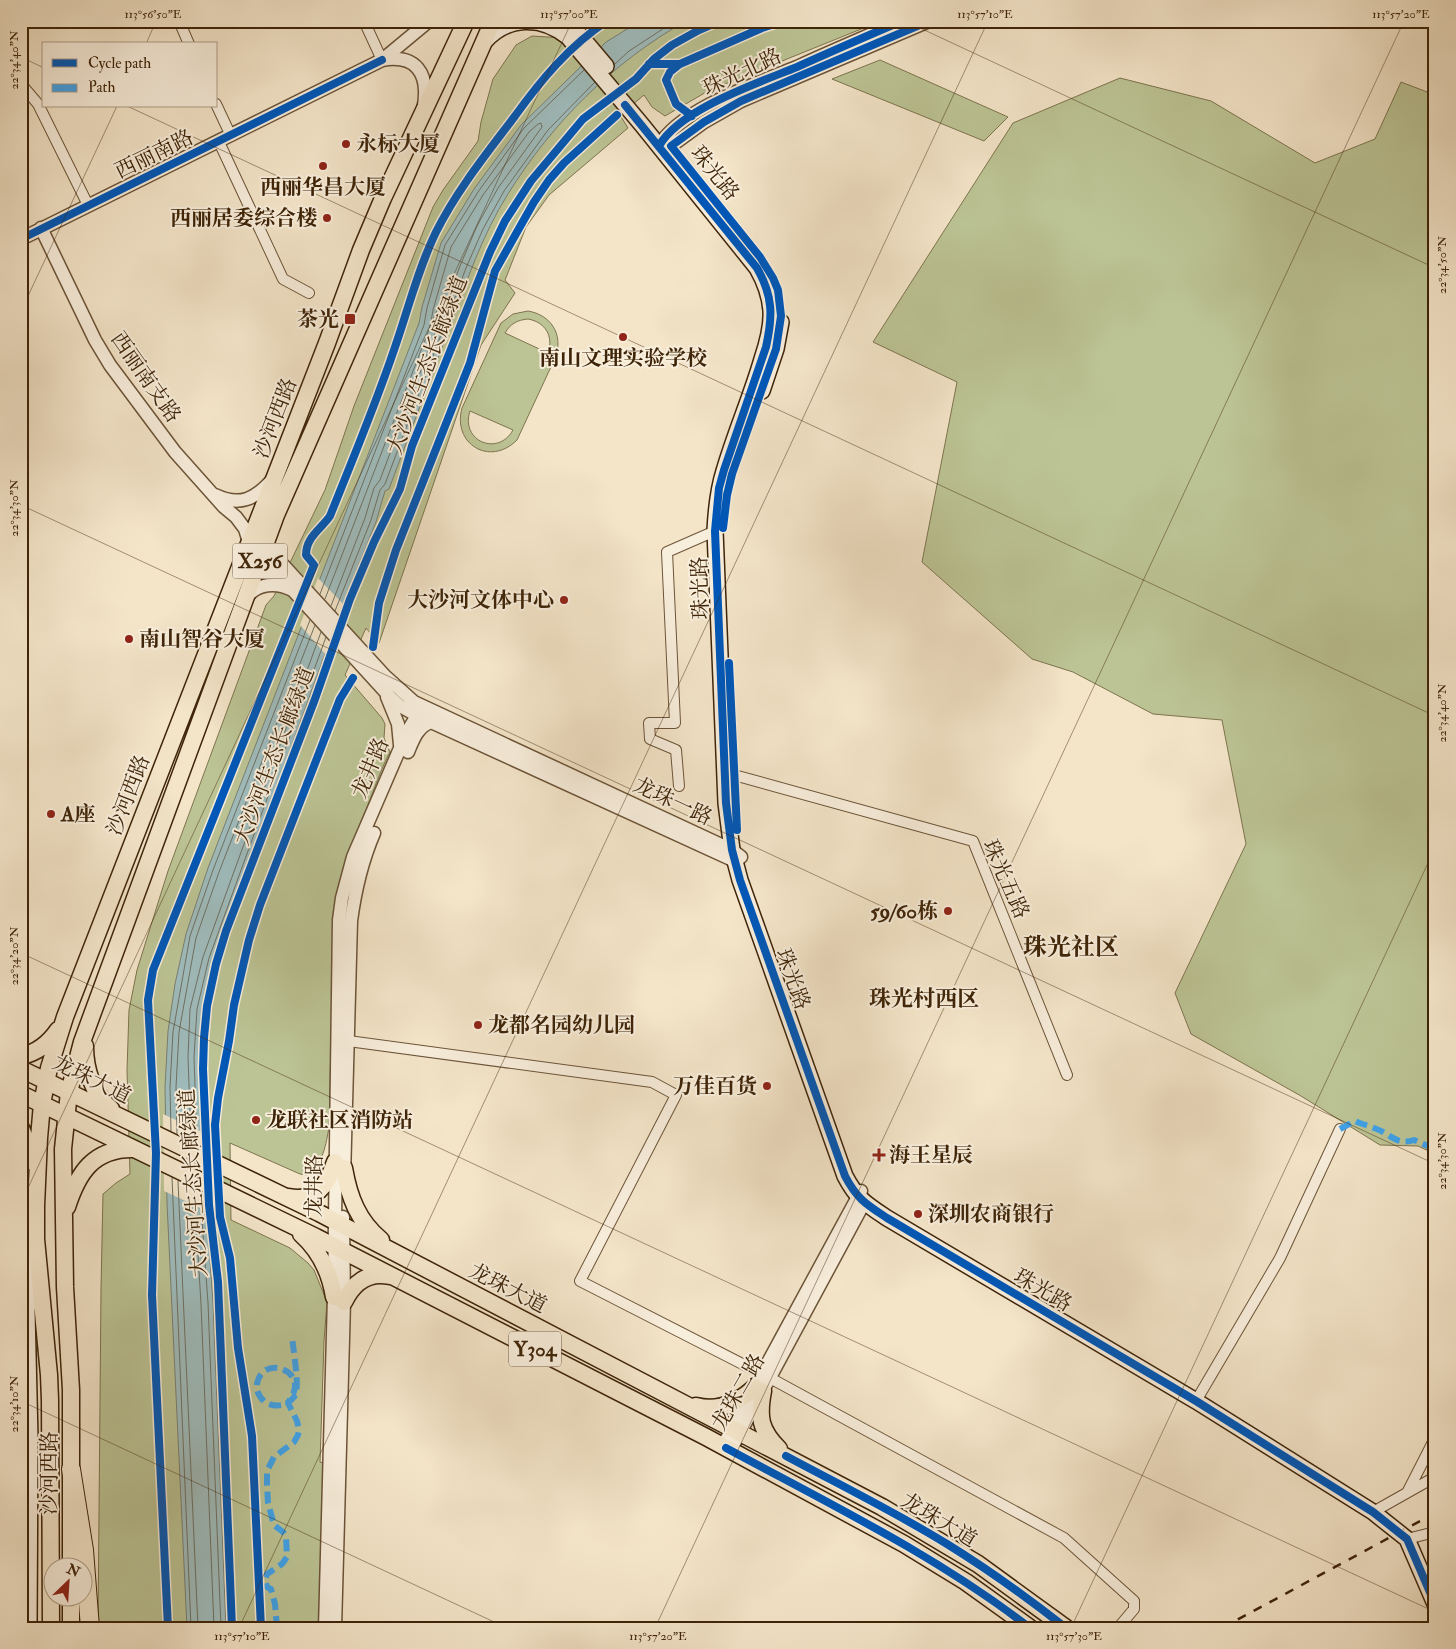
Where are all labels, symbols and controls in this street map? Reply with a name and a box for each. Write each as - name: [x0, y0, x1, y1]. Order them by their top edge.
- text: 113°56'50"E: [125, 7, 182, 22]
- text: 113°57'00"E: [540, 7, 598, 22]
- text: 113°57'10"E: [957, 7, 1013, 22]
- text: 113°57'20"E: [1372, 7, 1430, 22]
- text: 22°34'40"N: [7, 30, 22, 90]
- legend: [42, 42, 218, 108]
- street label: 珠光北路: [698, 42, 786, 102]
- text: Cycle path: [88, 54, 151, 74]
- text: Path: [88, 78, 115, 97]
- street label: 西丽南路: [111, 124, 198, 185]
- place label: 永标大厦: [356, 131, 440, 158]
- marker: 永标大厦: [340, 138, 352, 150]
- street label: 珠光路: [684, 140, 745, 206]
- marker: 西丽华昌大厦: [317, 160, 329, 172]
- place label: 西丽华昌大厦: [260, 174, 386, 201]
- place label: 西丽居委综合楼: [170, 205, 317, 232]
- marker: 西丽居委综合楼: [321, 212, 333, 224]
- text: 22°34'50"N: [1435, 236, 1450, 294]
- street label: 大沙河生态长廊绿道: [381, 272, 474, 458]
- place label: 茶光: [297, 306, 339, 333]
- marker: 茶光: [343, 312, 357, 326]
- street label: 西丽南支路: [104, 327, 187, 428]
- marker: 南山文理实验学校: [617, 331, 629, 343]
- place label: 南山文理实验学校: [539, 345, 707, 372]
- street label: 沙河西路: [248, 374, 303, 462]
- text: 22°34'30"N: [7, 479, 22, 537]
- road number: X256: [232, 544, 288, 578]
- street label: 珠光路: [686, 556, 715, 620]
- place label: 大沙河文体中心: [407, 587, 554, 614]
- marker: 大沙河文体中心: [558, 594, 570, 606]
- place label: 南山智谷大厦: [139, 626, 265, 653]
- marker: 南山智谷大厦: [123, 633, 135, 645]
- street label: 大沙河生态长廊绿道: [228, 663, 321, 849]
- text: 22°34'40"N: [1435, 683, 1450, 743]
- street label: 龙井路: [346, 734, 395, 802]
- street label: 沙河西路: [101, 751, 156, 839]
- street label: 龙珠一路: [629, 771, 717, 831]
- place label: A座: [60, 801, 95, 828]
- marker: A座: [45, 808, 57, 820]
- street label: 珠光五路: [976, 835, 1035, 923]
- place label: 59/60栋: [870, 898, 938, 925]
- marker: 59/60栋: [942, 905, 954, 917]
- text: 22°34'20"N: [7, 926, 22, 985]
- district label: 珠光社区: [1023, 932, 1119, 963]
- street label: 珠光路: [769, 945, 816, 1013]
- district label: 珠光村西区: [869, 985, 979, 1013]
- place label: 龙都名园幼儿园: [488, 1012, 635, 1039]
- marker: 龙都名园幼儿园: [472, 1019, 484, 1031]
- street label: 龙珠大道: [48, 1049, 135, 1110]
- place label: 万佳百货: [673, 1073, 757, 1100]
- marker: 万佳百货: [761, 1080, 773, 1092]
- street label: 大沙河生态长廊绿道: [173, 1088, 214, 1278]
- place label: 龙联社区消防站: [266, 1107, 413, 1134]
- marker: 龙联社区消防站: [250, 1114, 262, 1126]
- text: 22°34'30"N: [1435, 1132, 1450, 1190]
- place label: 海王星辰: [889, 1142, 973, 1169]
- marker: 海王星辰: [873, 1149, 885, 1161]
- street label: 龙井路: [300, 1154, 329, 1218]
- place label: 深圳农商银行: [928, 1201, 1054, 1228]
- marker: 深圳农商银行: [912, 1208, 924, 1220]
- street label: 龙珠大道: [464, 1257, 551, 1320]
- street label: 珠光路: [1009, 1263, 1077, 1318]
- road number: Y304: [509, 1332, 561, 1366]
- street label: 龙珠二路: [706, 1349, 771, 1435]
- text: 22°34'10"N: [7, 1375, 22, 1432]
- street label: 沙河西路: [36, 1431, 63, 1515]
- street label: 龙珠大道: [896, 1487, 982, 1554]
- north arrow: [42, 1556, 92, 1606]
- text: N: [63, 1560, 83, 1581]
- text: 113°57'10"E: [214, 1629, 270, 1644]
- text: 113°57'20"E: [629, 1629, 687, 1644]
- text: 113°57'30"E: [1046, 1629, 1102, 1644]

